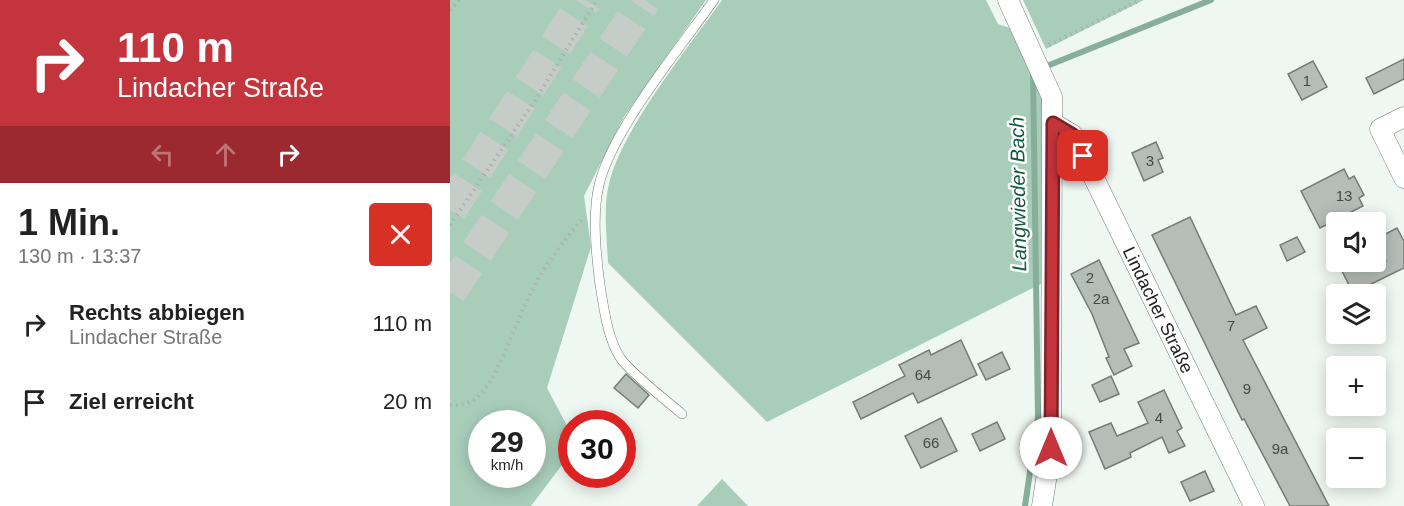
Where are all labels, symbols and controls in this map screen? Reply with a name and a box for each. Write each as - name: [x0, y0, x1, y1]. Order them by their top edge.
- icon: right: [18, 24, 96, 102]
- text: 110 m: [117, 24, 234, 71]
- house number: 1: [1303, 72, 1311, 89]
- text: Lindacher Straße: [117, 73, 324, 103]
- water label: Langwieder Bach: [1006, 117, 1030, 271]
- pin: [1057, 130, 1108, 181]
- icon: left: [146, 138, 179, 171]
- icon: ahead: [209, 138, 242, 171]
- icon: right: [272, 138, 305, 171]
- icon: arrive: [1066, 139, 1099, 172]
- house number: 3: [1146, 152, 1154, 169]
- house number: 13: [1336, 187, 1352, 204]
- text: 1 Min.: [18, 202, 120, 243]
- button: close: [369, 203, 432, 266]
- map controls: [1326, 212, 1386, 488]
- button: sound: [1326, 212, 1386, 272]
- street label: Lindacher Straße: [1119, 244, 1197, 376]
- text: 130 m · 13:37: [18, 245, 141, 267]
- house number: 2: [1086, 269, 1094, 286]
- button: layers: [1326, 284, 1386, 344]
- house number: 2a: [1093, 290, 1110, 307]
- text: Rechts abbiegen: [69, 300, 245, 325]
- icon: right: [18, 308, 51, 341]
- text: 110 m: [372, 311, 432, 336]
- house number: 7: [1227, 317, 1235, 334]
- text: Lindacher Straße: [69, 326, 222, 348]
- button: +: [1326, 356, 1386, 416]
- house number: 64: [915, 366, 931, 383]
- house number: 9: [1243, 380, 1251, 397]
- icon: arrive: [18, 386, 51, 419]
- text: Ziel erreicht: [69, 389, 194, 414]
- text: 20 m: [383, 389, 432, 414]
- house number: 4: [1155, 409, 1163, 426]
- speed limit sign: 30: [558, 410, 636, 488]
- position arrow: [1019, 416, 1083, 480]
- text: 29: [490, 425, 524, 458]
- button: −: [1326, 428, 1386, 488]
- house number: 66: [923, 434, 939, 451]
- house number: 9a: [1272, 440, 1289, 457]
- text: km/h: [491, 456, 523, 473]

